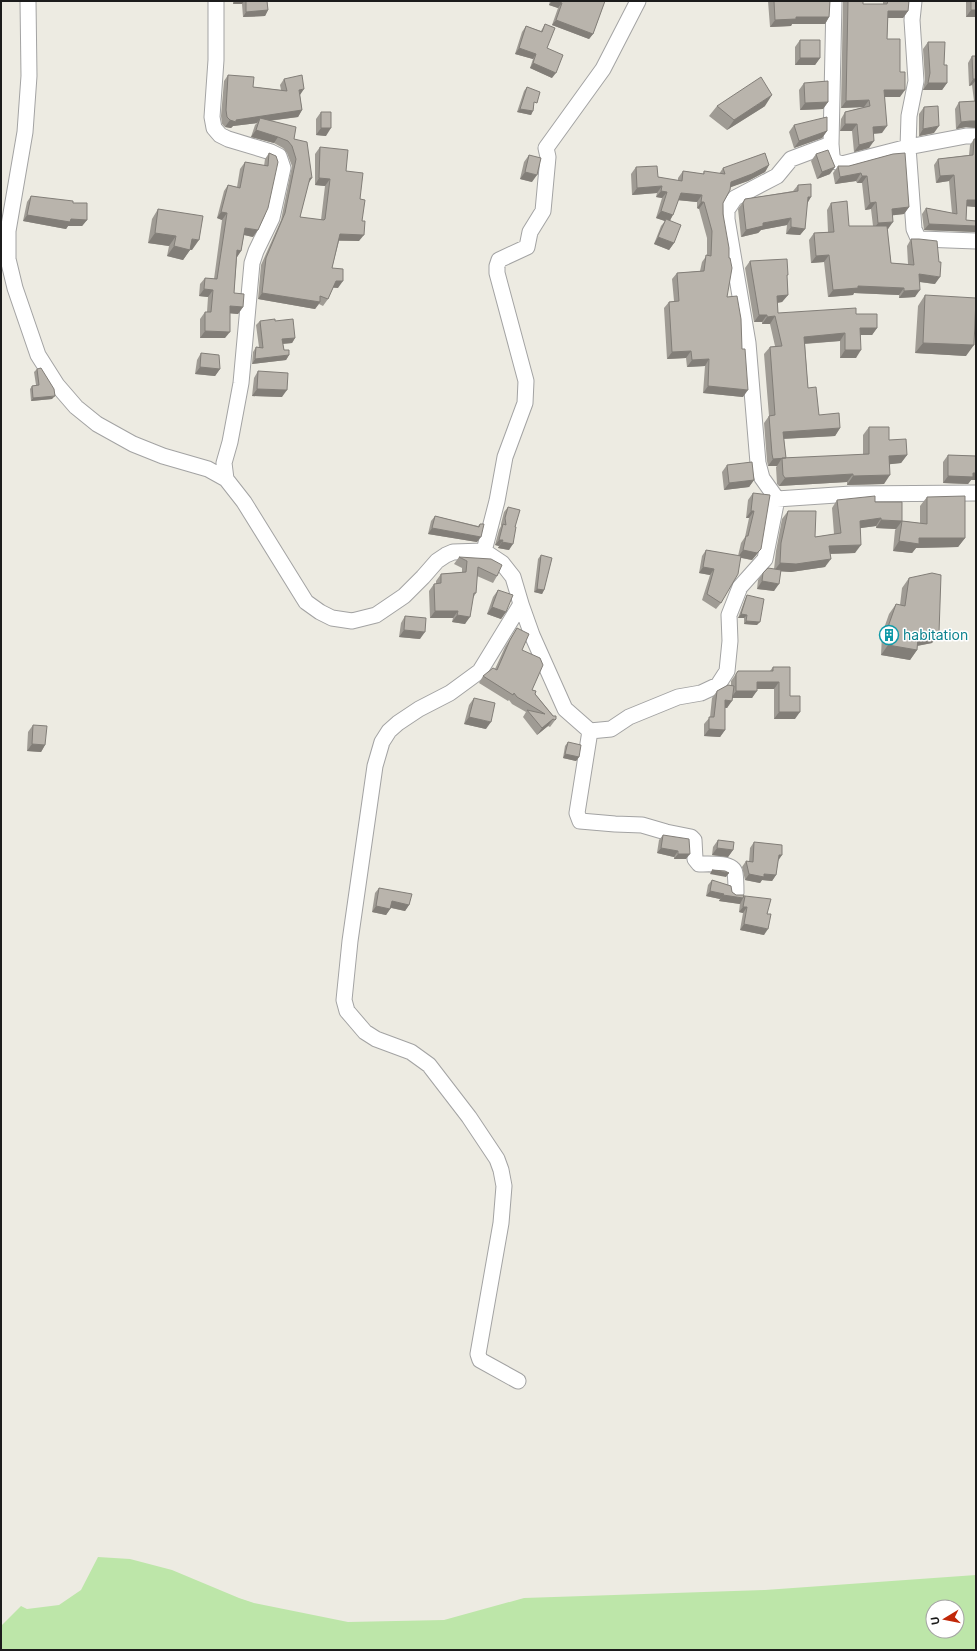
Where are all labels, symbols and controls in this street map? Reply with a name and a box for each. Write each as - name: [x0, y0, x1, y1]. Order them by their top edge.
- building icon: habitation: [878, 624, 900, 646]
- place label: habitation: [903, 626, 968, 643]
- north arrow: [925, 1599, 965, 1639]
- text: U: [928, 1616, 943, 1626]

